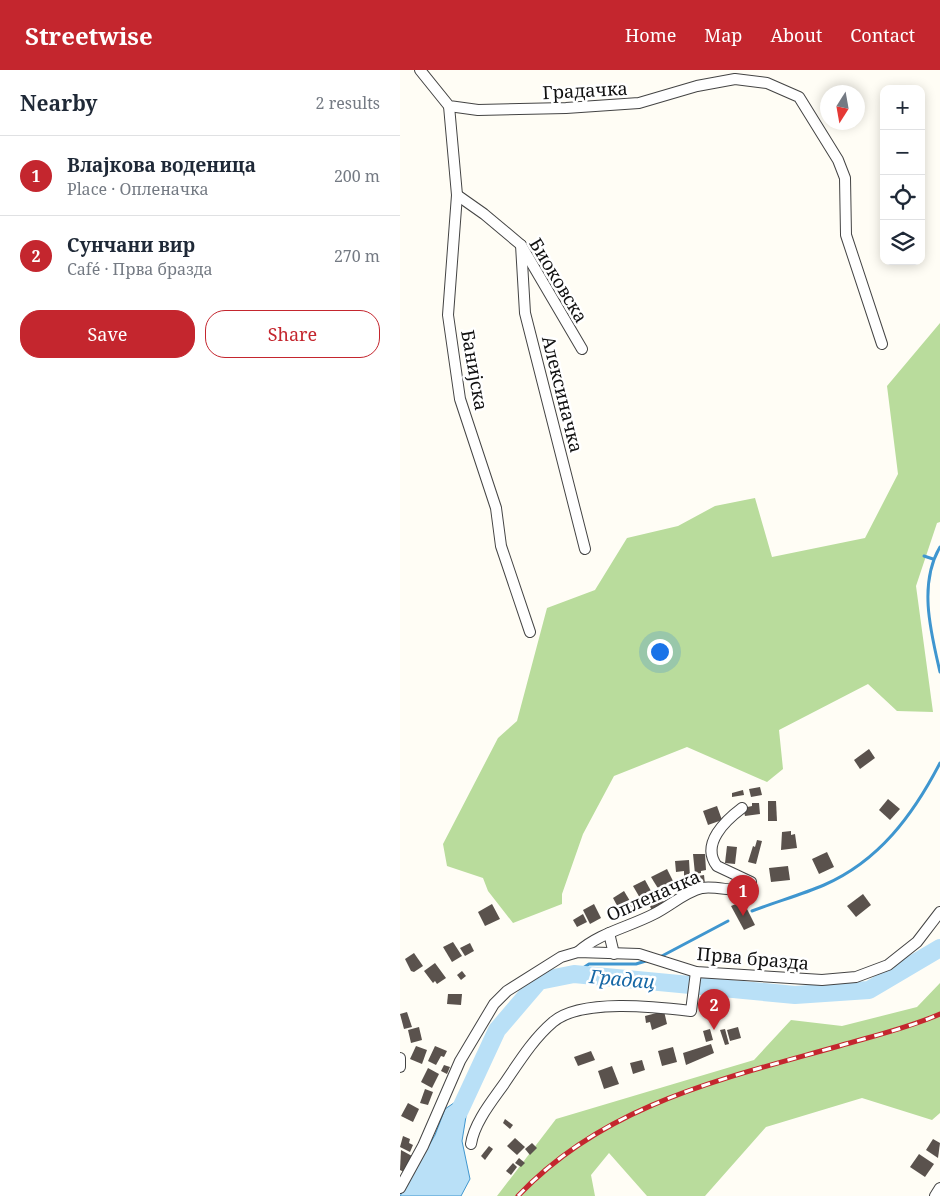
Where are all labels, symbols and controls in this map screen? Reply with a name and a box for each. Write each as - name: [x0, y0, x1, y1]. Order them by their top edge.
- text: Streetwise: [25, 19, 153, 52]
- text: Home: [625, 23, 676, 47]
- text: Map: [704, 23, 742, 47]
- text: About: [770, 23, 822, 47]
- text: Contact: [850, 23, 915, 47]
- street label: Градачка: [542, 76, 628, 104]
- north arrow: [820, 85, 865, 130]
- map controls: [880, 85, 925, 265]
- button: +: [880, 85, 925, 130]
- text: Nearby: [20, 89, 98, 117]
- text: 2 results: [316, 92, 380, 114]
- button: −: [880, 130, 925, 175]
- text: Влајкова воденица: [67, 152, 256, 178]
- text: 1: [31, 165, 41, 187]
- text: 200 m: [334, 165, 380, 187]
- button: locate: [880, 175, 925, 220]
- text: Place · Опленачка: [67, 178, 209, 200]
- button: layers: [880, 220, 925, 265]
- text: Сунчани вир: [67, 232, 195, 258]
- street label: Биоковска: [524, 233, 594, 327]
- text: 2: [31, 245, 41, 267]
- text: 270 m: [334, 245, 380, 267]
- text: Café · Прва бразда: [67, 258, 213, 280]
- button: Save: [20, 310, 195, 358]
- button: Share: [205, 310, 380, 358]
- street label: Банијска: [456, 328, 494, 412]
- street label: Алексиначка: [537, 333, 589, 455]
- your location: [647, 639, 673, 665]
- street label: Опленачка: [602, 864, 704, 926]
- pin: 1: [727, 875, 759, 916]
- street label: Прва бразда: [696, 941, 810, 975]
- water label: Градац: [587, 963, 656, 995]
- pin: 2: [698, 989, 730, 1030]

